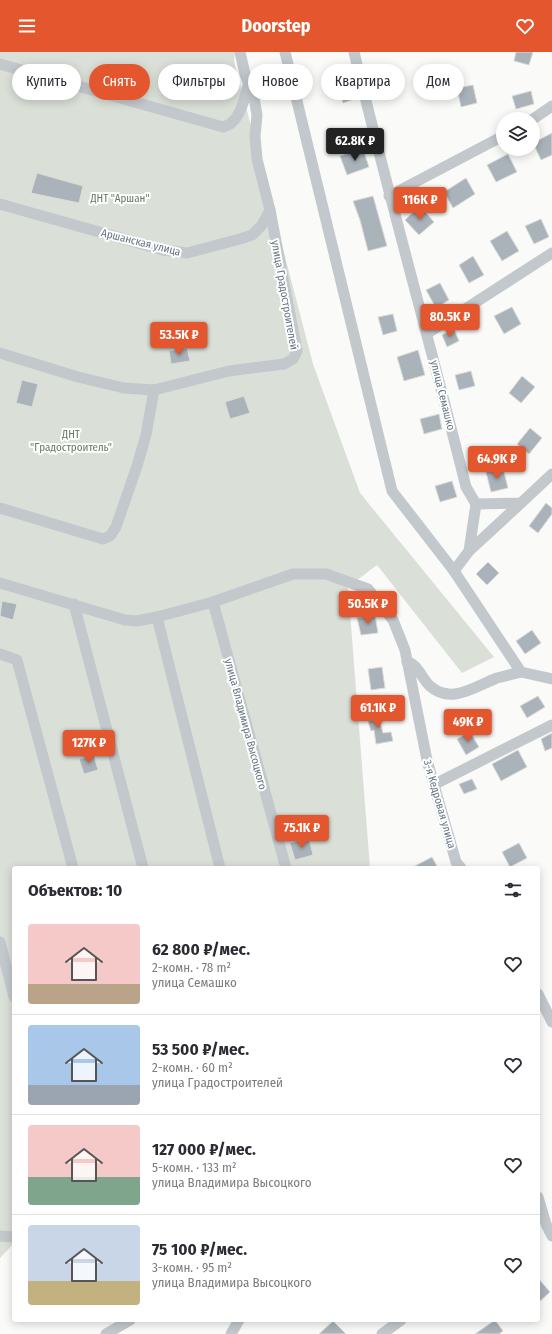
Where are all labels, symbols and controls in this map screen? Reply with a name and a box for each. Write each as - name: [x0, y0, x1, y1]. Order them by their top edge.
- icon: menu: [16, 15, 38, 37]
- text: Doorstep: [241, 15, 311, 37]
- icon: heart: [514, 15, 536, 37]
- chip: Купить: [12, 64, 81, 100]
- chip: Снять: [89, 64, 150, 100]
- chip: Фильтры: [158, 64, 240, 100]
- chip: Новое: [248, 64, 313, 100]
- chip: Квартира: [321, 64, 405, 100]
- chip: Дом: [413, 64, 464, 100]
- map controls: [496, 112, 540, 156]
- button: layers: [496, 112, 540, 156]
- pin: 62.8K ₽: [318, 128, 392, 162]
- text: 62.8K ₽: [335, 133, 375, 148]
- pin: 116K ₽: [387, 187, 453, 221]
- park label: ДНТ "Аршан": [89, 192, 150, 205]
- text: 116K ₽: [403, 192, 437, 207]
- street label: Аршанская улица: [100, 226, 182, 259]
- street label: улица Градостроителей: [268, 239, 301, 351]
- pin: 80.5K ₽: [413, 304, 487, 338]
- text: 80.5K ₽: [430, 309, 470, 324]
- pin: 53.5K ₽: [142, 322, 216, 356]
- text: 53.5K ₽: [159, 327, 199, 342]
- street label: улица Семашко: [428, 359, 458, 432]
- park label: ДНТ "Градостроитель": [30, 428, 112, 454]
- pin: 64.9K ₽: [460, 446, 534, 480]
- text: 64.9K ₽: [477, 451, 517, 466]
- pin: 50.5K ₽: [331, 591, 405, 625]
- text: 50.5K ₽: [348, 596, 388, 611]
- street label: улица Владимира Высоцкого: [222, 657, 269, 791]
- pin: 61.1K ₽: [341, 695, 415, 729]
- text: 61.1K ₽: [360, 700, 396, 715]
- pin: 49K ₽: [440, 709, 496, 743]
- text: 49K ₽: [453, 714, 483, 729]
- pin: 127K ₽: [56, 730, 122, 764]
- text: 127K ₽: [72, 735, 106, 750]
- street label: 3-я Кедровая улица: [421, 758, 458, 850]
- pin: 75.1K ₽: [265, 815, 339, 849]
- text: 75.1K ₽: [284, 820, 320, 835]
- icon: filters: [502, 879, 524, 901]
- text: Объектов: 10: [28, 880, 122, 901]
- text: 62 800 ₽/мес.: [152, 939, 250, 960]
- icon: home: [60, 940, 108, 988]
- icon: heart: [502, 953, 524, 975]
- text: 2-комн. · 78 m²: [152, 960, 231, 975]
- text: улица Семашко: [152, 975, 237, 990]
- text: 53 500 ₽/мес.: [152, 1039, 249, 1060]
- icon: home: [60, 1041, 108, 1089]
- icon: heart: [502, 1054, 524, 1076]
- text: 2-комн. · 60 m²: [152, 1060, 233, 1075]
- text: улица Градостроителей: [152, 1075, 283, 1090]
- text: 127 000 ₽/мес.: [152, 1139, 256, 1160]
- icon: home: [60, 1141, 108, 1189]
- icon: heart: [502, 1154, 524, 1176]
- text: 5-комн. · 133 m²: [152, 1160, 237, 1175]
- text: улица Владимира Высоцкого: [152, 1175, 312, 1190]
- text: 75 100 ₽/мес.: [152, 1239, 247, 1260]
- icon: home: [60, 1241, 108, 1289]
- icon: heart: [502, 1254, 524, 1276]
- text: 3-комн. · 95 m²: [152, 1260, 232, 1275]
- text: улица Владимира Высоцкого: [152, 1275, 312, 1290]

